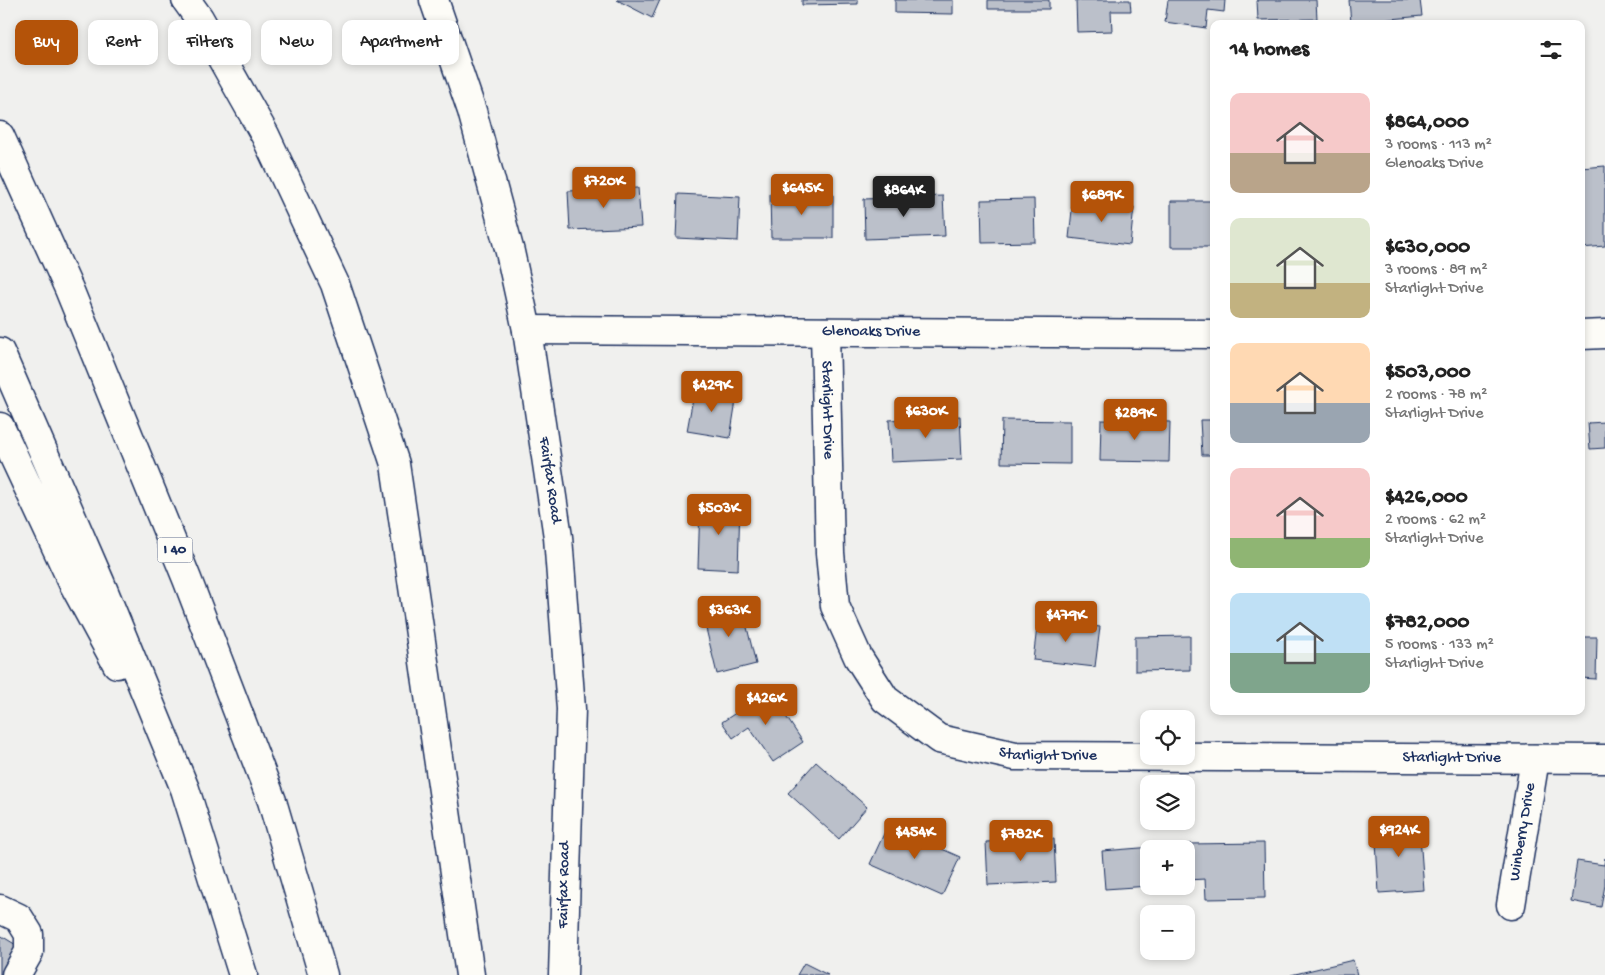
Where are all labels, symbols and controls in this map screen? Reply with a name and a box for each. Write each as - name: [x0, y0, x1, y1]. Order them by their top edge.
- chip: Buy: [15, 20, 78, 65]
- chip: Rent: [88, 20, 158, 65]
- chip: Filters: [168, 20, 251, 65]
- chip: New: [261, 20, 332, 65]
- chip: Apartment: [342, 20, 459, 65]
- icon: filters: [1537, 36, 1565, 64]
- text: 14 homes: [1230, 38, 1309, 63]
- text: $864,000: [1385, 111, 1469, 136]
- icon: home: [1270, 113, 1330, 173]
- text: 3 rooms · 113 m²: [1385, 136, 1492, 155]
- text: Glenoaks Drive: [1385, 155, 1483, 174]
- pin: $720K: [569, 166, 639, 209]
- text: $720K: [583, 173, 625, 192]
- pin: $645K: [767, 174, 837, 216]
- pin: $864K: [869, 176, 939, 218]
- text: $645K: [782, 180, 822, 199]
- pin: $689K: [1067, 180, 1137, 223]
- text: $864K: [884, 182, 924, 201]
- text: $689K: [1082, 187, 1122, 206]
- text: $630,000: [1385, 236, 1470, 261]
- icon: home: [1270, 238, 1330, 298]
- text: 3 rooms · 89 m²: [1385, 261, 1487, 280]
- text: Starlight Drive: [1385, 280, 1483, 299]
- street label: Glenoaks Drive: [822, 322, 921, 342]
- street label: Starlight Drive: [816, 361, 837, 460]
- text: $503,000: [1385, 361, 1471, 386]
- icon: home: [1270, 363, 1330, 423]
- pin: $429K: [677, 370, 747, 413]
- text: $429K: [692, 377, 732, 396]
- text: 2 rooms · 78 m²: [1385, 386, 1487, 405]
- pin: $630K: [891, 396, 961, 439]
- pin: $289K: [1100, 398, 1170, 441]
- text: $630K: [905, 403, 947, 422]
- text: $289K: [1115, 405, 1155, 424]
- text: Starlight Drive: [1385, 405, 1483, 424]
- street label: Fairfax Road: [533, 435, 566, 526]
- text: $426,000: [1385, 486, 1468, 511]
- icon: home: [1270, 488, 1330, 548]
- pin: $503K: [684, 494, 754, 536]
- text: $503K: [698, 500, 740, 519]
- text: 2 rooms · 62 m²: [1385, 511, 1486, 530]
- text: Starlight Drive: [1385, 530, 1483, 549]
- road number: I 40: [158, 538, 192, 562]
- pin: $363K: [694, 596, 764, 638]
- pin: $479K: [1031, 600, 1101, 643]
- text: $363K: [709, 602, 749, 621]
- text: $479K: [1046, 607, 1086, 626]
- text: $782,000: [1385, 611, 1470, 636]
- icon: home: [1270, 613, 1330, 673]
- text: 5 rooms · 133 m²: [1385, 636, 1494, 655]
- text: Starlight Drive: [1385, 655, 1483, 674]
- pin: $426K: [731, 684, 801, 726]
- text: $426K: [746, 690, 786, 709]
- map controls: [1140, 710, 1195, 960]
- button: locate: [1140, 710, 1195, 765]
- street label: Starlight Drive: [997, 743, 1098, 766]
- street label: Starlight Drive: [1402, 748, 1502, 768]
- button: layers: [1140, 775, 1195, 830]
- street label: Winberry Drive: [1506, 781, 1541, 883]
- pin: $924K: [1364, 816, 1434, 858]
- pin: $454K: [880, 818, 950, 860]
- pin: $782K: [986, 820, 1056, 862]
- text: $924K: [1379, 822, 1419, 841]
- text: $454K: [895, 824, 935, 843]
- text: $782K: [1001, 826, 1041, 845]
- street label: Fairfax Road: [555, 840, 575, 930]
- button: +: [1140, 840, 1195, 895]
- button: −: [1140, 905, 1195, 960]

